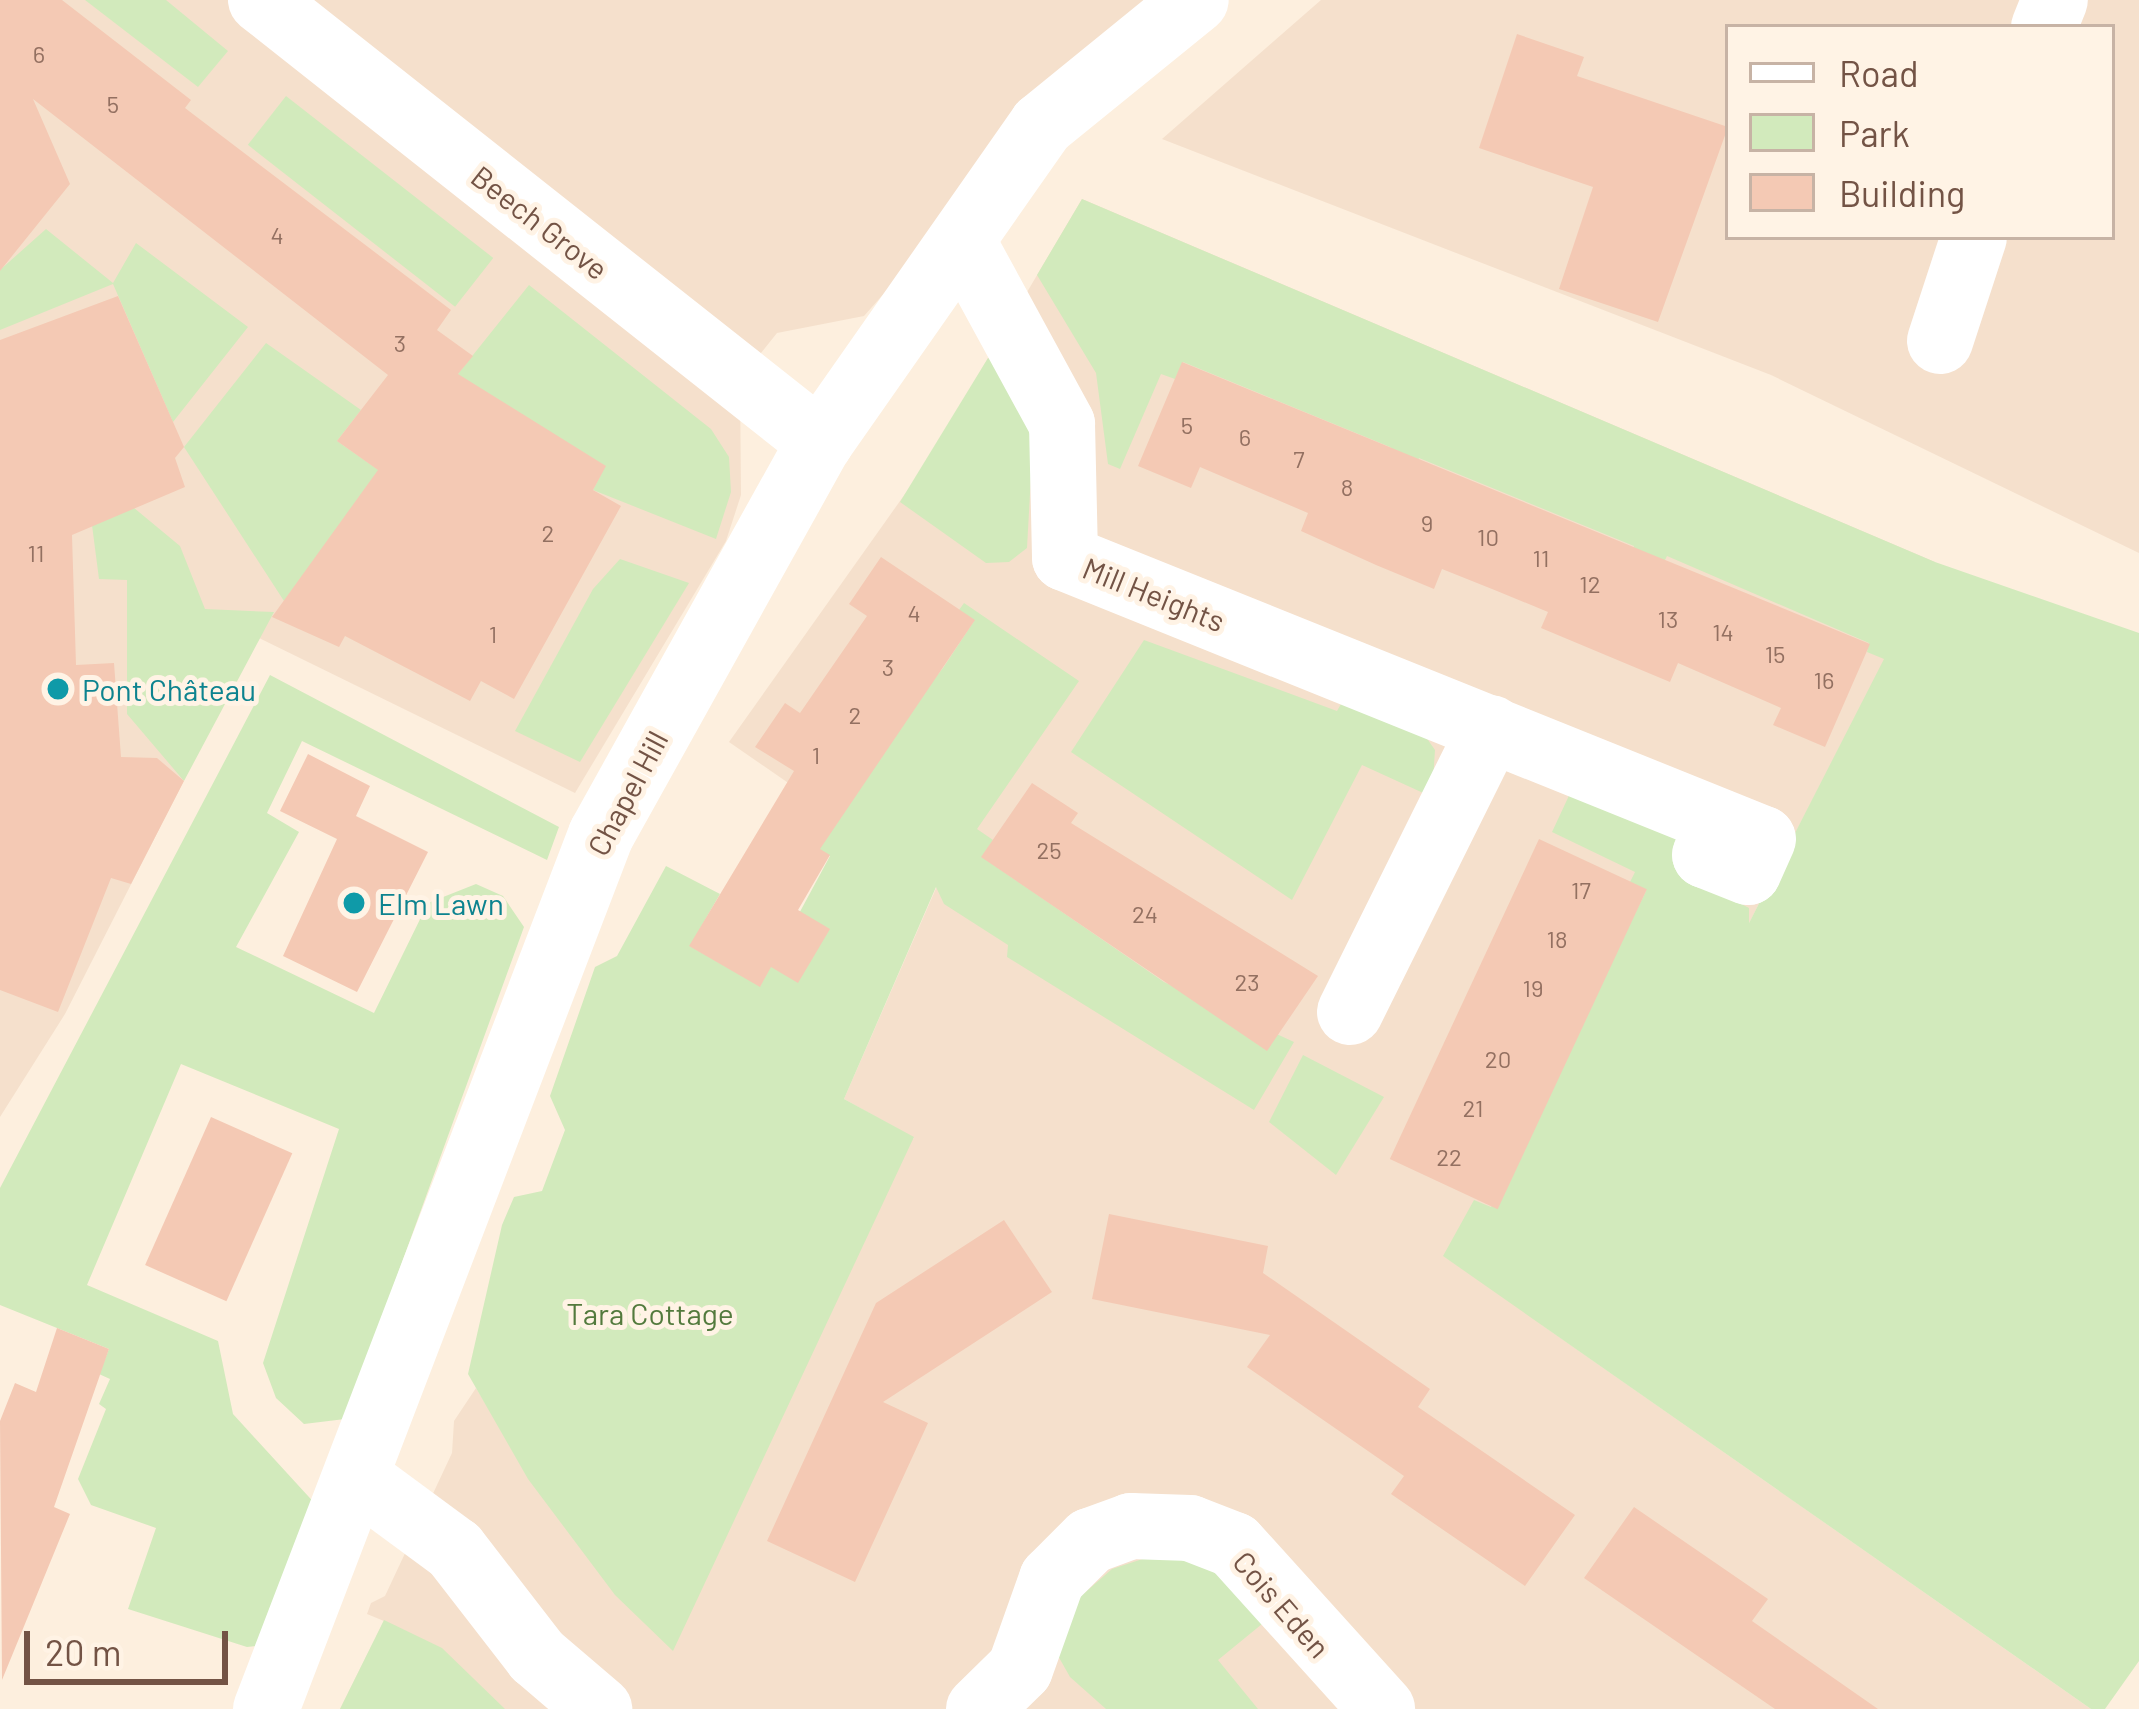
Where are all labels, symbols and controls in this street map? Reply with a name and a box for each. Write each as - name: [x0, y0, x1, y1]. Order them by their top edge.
- legend: [1725, 24, 2115, 240]
- house number: 6: [33, 40, 45, 68]
- text: Road: [1839, 51, 1919, 94]
- house number: 5: [107, 90, 119, 118]
- text: Park: [1839, 111, 1910, 154]
- street label: Beech Grove: [465, 158, 615, 286]
- text: Building: [1839, 171, 1965, 214]
- house number: 4: [270, 221, 284, 249]
- house number: 3: [394, 329, 406, 357]
- house number: 5: [1181, 411, 1193, 439]
- house number: 6: [1239, 423, 1251, 451]
- house number: 7: [1293, 445, 1305, 473]
- house number: 8: [1341, 473, 1353, 501]
- house number: 9: [1421, 509, 1433, 537]
- house number: 2: [542, 519, 554, 547]
- house number: 10: [1477, 523, 1499, 551]
- house number: 11: [28, 539, 44, 567]
- house number: 11: [1533, 544, 1549, 572]
- street label: Mill Heights: [1078, 549, 1230, 639]
- house number: 12: [1579, 570, 1601, 598]
- house number: 4: [907, 599, 921, 627]
- house number: 13: [1658, 605, 1678, 633]
- house number: 14: [1712, 618, 1734, 646]
- house number: 1: [489, 620, 497, 648]
- house number: 15: [1765, 640, 1785, 668]
- house number: 3: [882, 653, 894, 681]
- house number: 16: [1814, 666, 1834, 694]
- place label: Pont Château: [82, 671, 256, 707]
- marker: Pont Château: [45, 676, 71, 702]
- house number: 2: [849, 701, 861, 729]
- street label: Chapel Hill: [579, 725, 675, 861]
- house number: 1: [812, 741, 820, 769]
- house number: 25: [1036, 836, 1062, 864]
- house number: 17: [1571, 876, 1591, 904]
- place label: Elm Lawn: [378, 885, 504, 921]
- marker: Elm Lawn: [341, 890, 367, 916]
- house number: 24: [1132, 900, 1158, 928]
- house number: 18: [1547, 925, 1567, 953]
- house number: 23: [1234, 968, 1260, 996]
- house number: 19: [1523, 974, 1543, 1002]
- house number: 20: [1485, 1045, 1511, 1073]
- house number: 21: [1463, 1094, 1483, 1122]
- house number: 22: [1436, 1143, 1462, 1171]
- park label: Tara Cottage: [566, 1295, 734, 1331]
- street label: Cois Eden: [1226, 1543, 1338, 1665]
- scale bar: [30, 1607, 234, 1681]
- text: 20 m: [45, 1630, 122, 1673]

